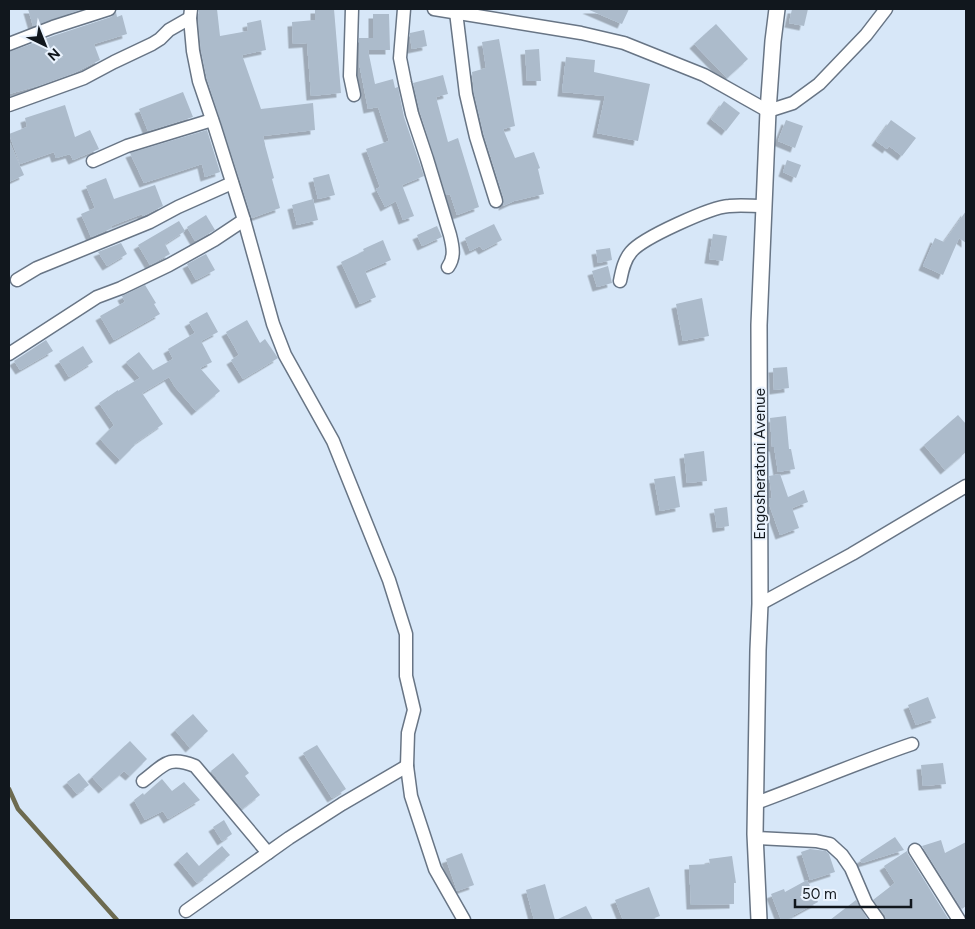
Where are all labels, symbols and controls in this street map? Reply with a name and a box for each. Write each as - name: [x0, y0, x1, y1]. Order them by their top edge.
- north arrow: [20, 20, 70, 70]
- text: N: [44, 44, 63, 64]
- street label: Engosheratoni Avenue: [751, 388, 769, 540]
- scale bar: [795, 876, 911, 908]
- text: 50 m: [802, 885, 837, 903]

